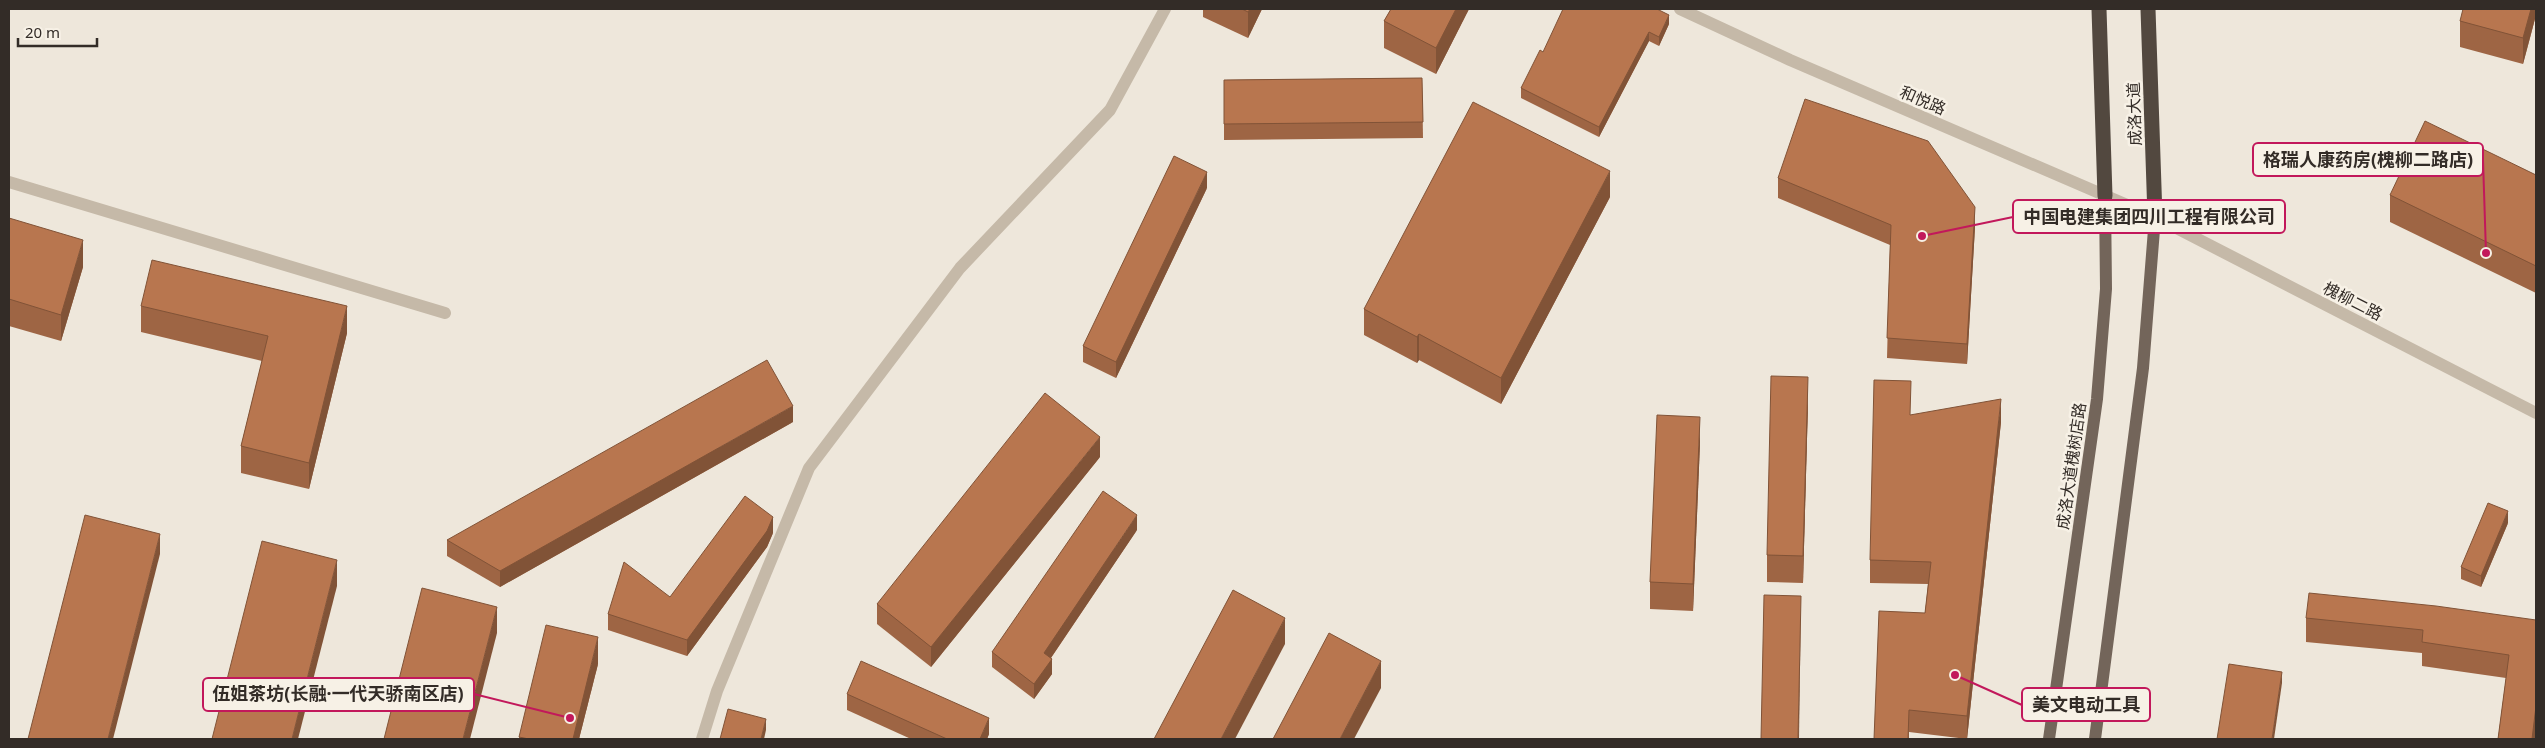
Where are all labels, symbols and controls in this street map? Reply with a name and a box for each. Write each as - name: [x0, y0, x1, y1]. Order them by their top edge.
- scale bar: [18, 15, 96, 47]
- text: 20 m: [25, 22, 60, 42]
- street label: 和悦路: [1897, 80, 1949, 120]
- street label: 成洛大道: [2122, 82, 2146, 146]
- callout: 格瑞人康药房(槐柳二路店): [2253, 143, 2483, 176]
- text: 格瑞人康药房(槐柳二路店): [2263, 147, 2473, 171]
- callout: 中国电建集团四川工程有限公司: [2013, 200, 2285, 233]
- text: 中国电建集团四川工程有限公司: [2023, 204, 2275, 228]
- street label: 槐柳二路: [2319, 277, 2387, 325]
- street label: 成洛大道槐树店路: [2051, 401, 2091, 531]
- callout: 伍姐茶坊(长融·一代天骄南区店): [203, 678, 474, 711]
- text: 伍姐茶坊(长融·一代天骄南区店): [212, 681, 464, 705]
- callout: 美文电动工具: [2022, 688, 2150, 721]
- text: 美文电动工具: [2032, 692, 2140, 716]

